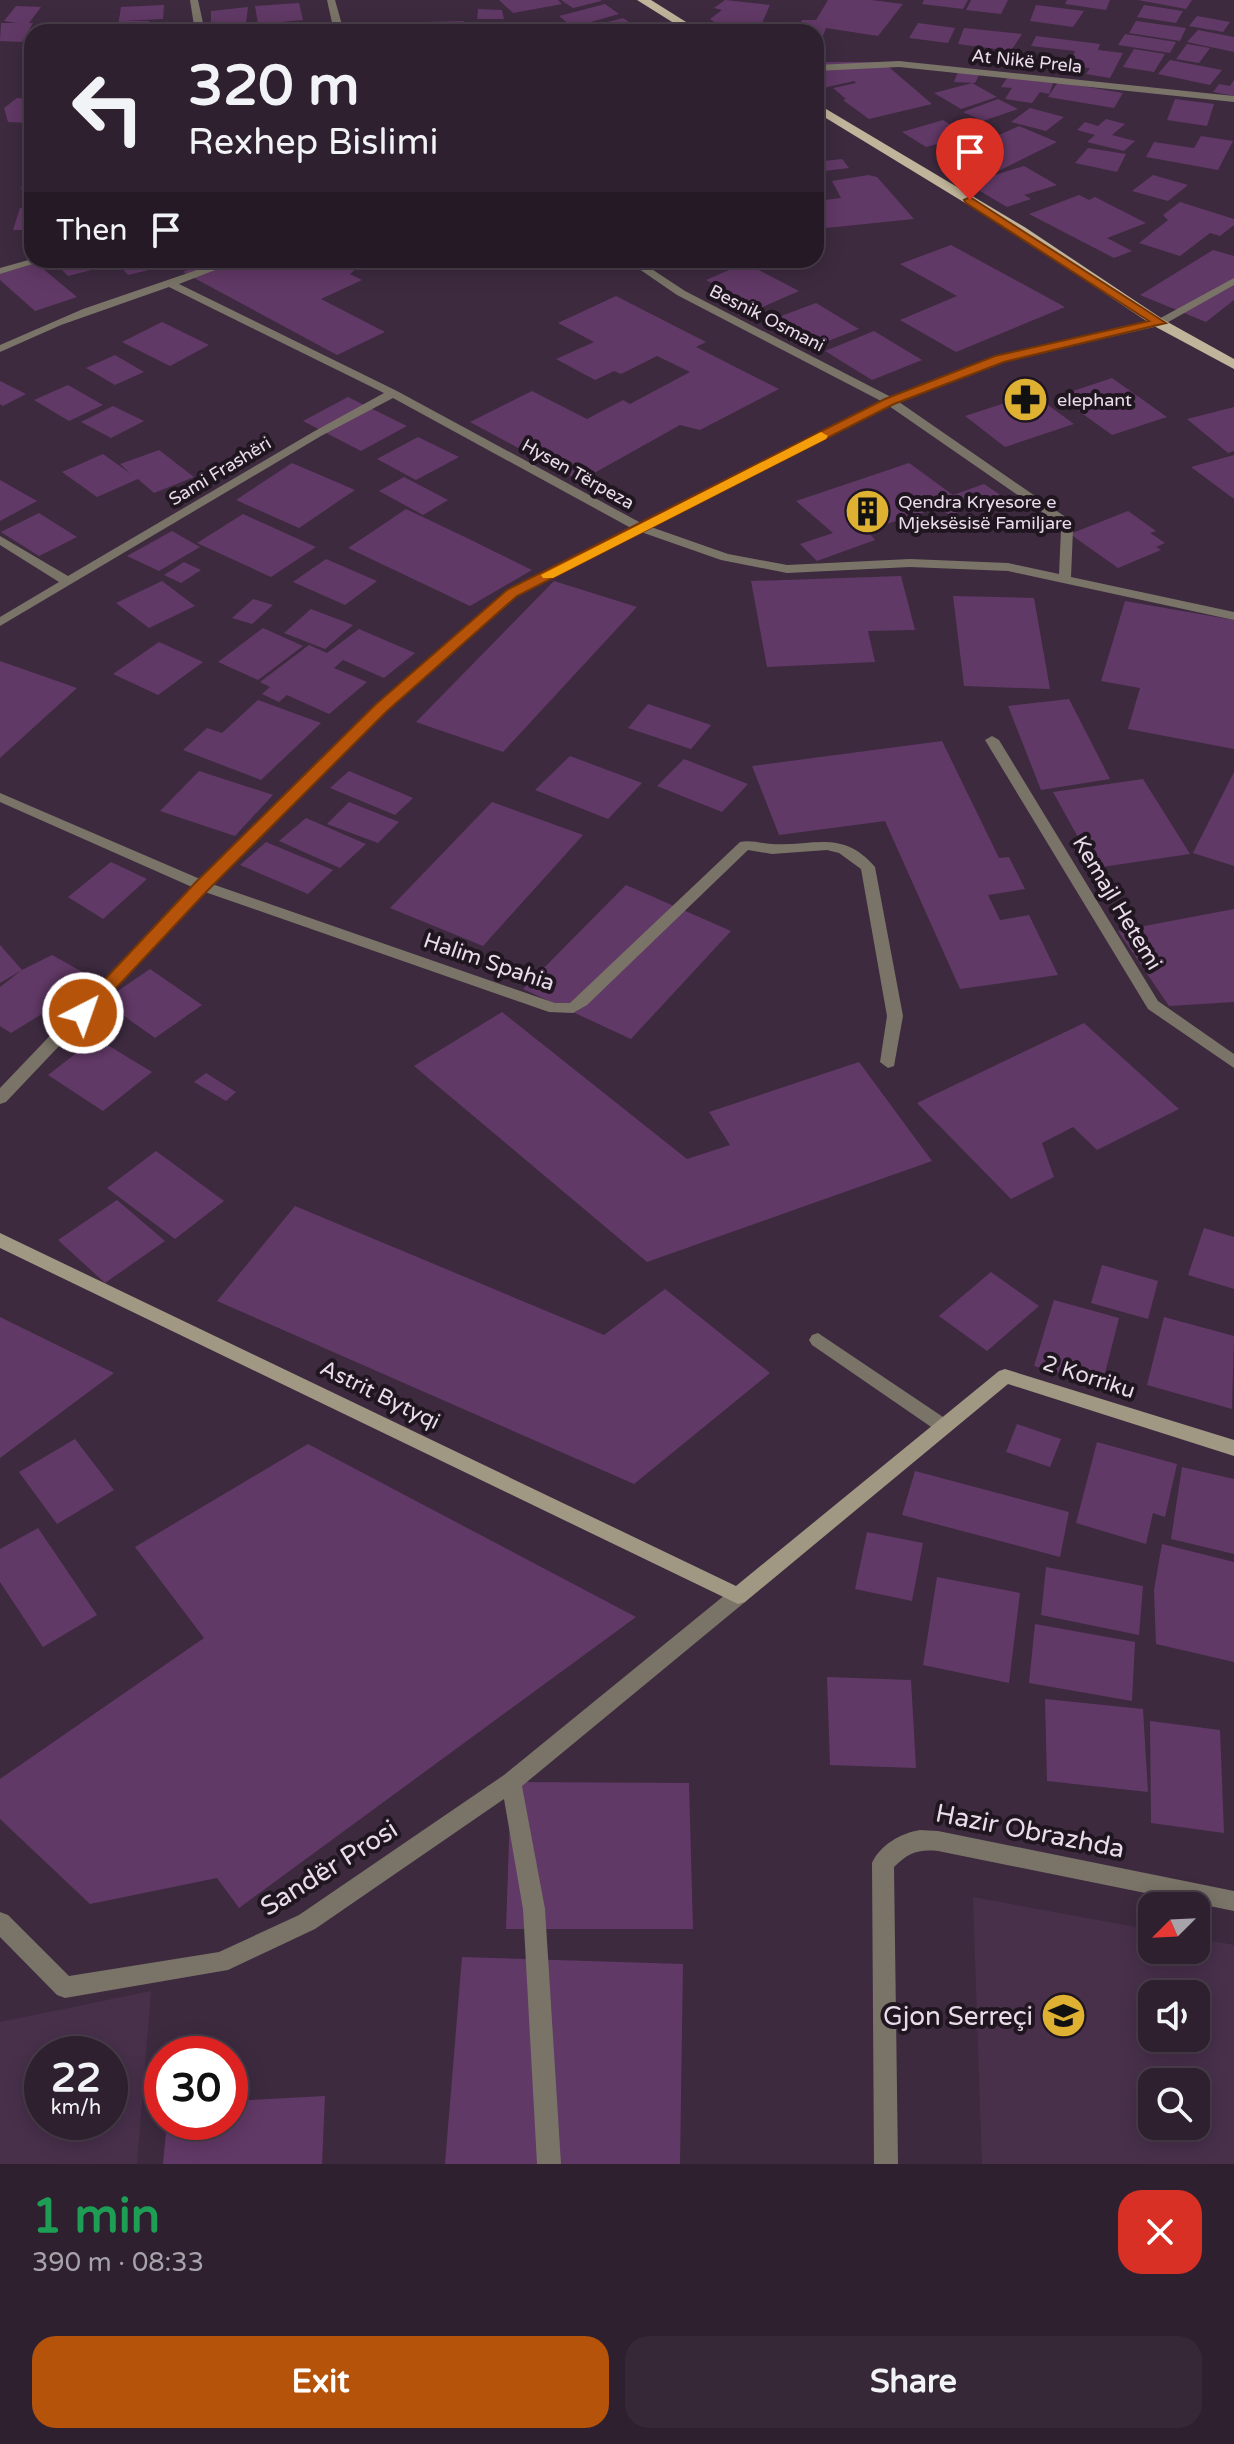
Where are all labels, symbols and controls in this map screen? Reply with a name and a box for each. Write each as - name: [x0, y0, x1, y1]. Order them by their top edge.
- street label: At Nikë Prela: [971, 44, 1083, 78]
- text: 320 m: [188, 53, 359, 120]
- icon: left: [56, 56, 160, 160]
- pin: [936, 118, 1004, 200]
- text: Rexhep Bislimi: [188, 121, 439, 164]
- icon: arrive: [948, 130, 992, 174]
- icon: arrive: [144, 208, 188, 252]
- text: Then: [56, 212, 128, 249]
- street label: Besnik Osmani: [706, 280, 828, 356]
- pharmacy icon: elephant: [1002, 376, 1050, 424]
- place label: elephant: [1057, 389, 1132, 411]
- street label: Sami Frashëri: [165, 432, 275, 510]
- street label: Hysen Tërpeza: [518, 434, 638, 514]
- building icon: Qendra Kryesore e Mjeksësisë Familjare: [843, 488, 891, 536]
- place label: Qendra Kryesore e Mjeksësisë Familjare: [898, 491, 1072, 534]
- street label: Kemajl Hetemi: [1067, 831, 1167, 975]
- street label: Halim Spahia: [420, 927, 558, 997]
- position arrow: [41, 971, 125, 1055]
- street label: 2 Korriku: [1040, 1350, 1138, 1404]
- street label: Astrit Bytyqi: [316, 1355, 444, 1435]
- street label: Hazir Obrazhda: [933, 1797, 1127, 1865]
- street label: Sandër Prosi: [255, 1814, 403, 1922]
- north arrow: [1138, 1892, 1210, 1964]
- map controls: [1138, 1892, 1210, 2140]
- button: sound: [1138, 1980, 1210, 2052]
- school or university icon: Gjon Serreçi: [1040, 1992, 1088, 2040]
- place label: Gjon Serreçi: [883, 2001, 1033, 2032]
- speed limit sign: 30: [144, 2036, 248, 2140]
- text: 22: [51, 2054, 101, 2102]
- button: search: [1138, 2068, 1210, 2140]
- text: km/h: [51, 2096, 101, 2120]
- text: 1 min: [32, 2188, 160, 2246]
- button: close: [1118, 2190, 1202, 2274]
- text: 390 m · 08:33: [32, 2247, 204, 2278]
- button: Exit: [32, 2336, 609, 2428]
- button: Share: [625, 2336, 1202, 2428]

